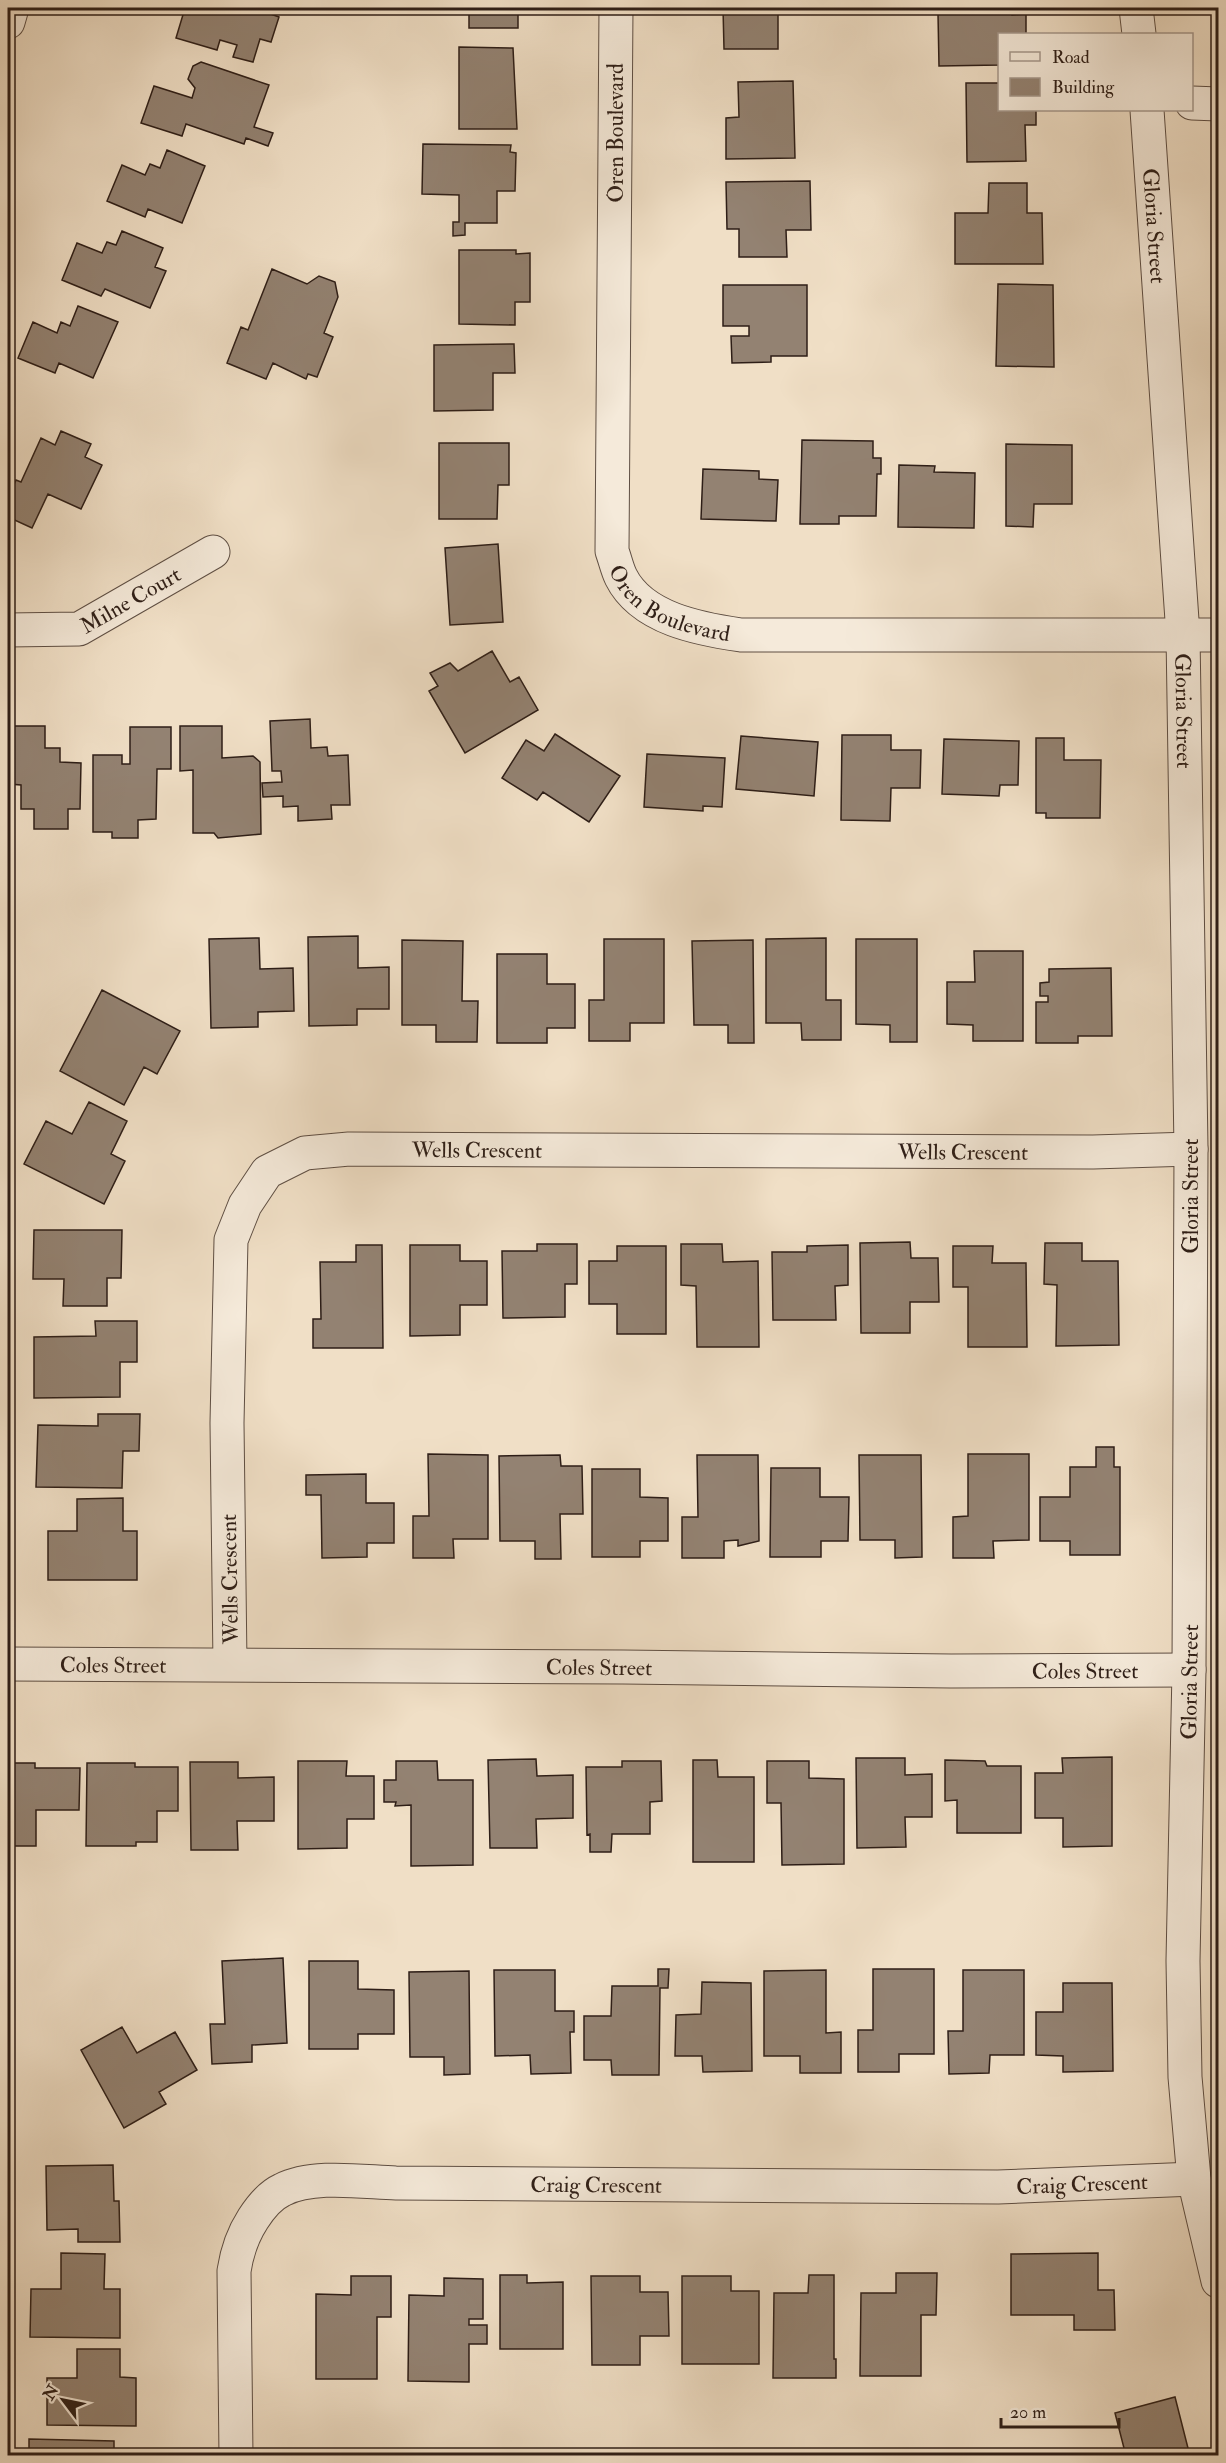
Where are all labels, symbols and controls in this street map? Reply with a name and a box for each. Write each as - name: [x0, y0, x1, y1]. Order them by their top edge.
- legend: [998, 33, 1193, 111]
- text: Road: [1052, 46, 1090, 69]
- street label: Oren Boulevard: [602, 63, 630, 203]
- text: Building: [1052, 76, 1115, 99]
- street label: Gloria Street: [1136, 167, 1172, 284]
- street label: Milne Court: [75, 561, 186, 640]
- street label: Oren Boulevard: [602, 561, 732, 648]
- street label: Gloria Street: [1168, 653, 1198, 769]
- street label: Wells Crescent: [411, 1136, 542, 1165]
- street label: Wells Crescent: [897, 1138, 1028, 1167]
- street label: Gloria Street: [1177, 1138, 1205, 1254]
- street label: Wells Crescent: [215, 1514, 245, 1645]
- street label: Gloria Street: [1175, 1624, 1205, 1740]
- street label: Coles Street: [60, 1651, 166, 1680]
- street label: Coles Street: [546, 1654, 652, 1682]
- street label: Coles Street: [1032, 1657, 1138, 1686]
- street label: Craig Crescent: [1016, 2168, 1149, 2201]
- street label: Craig Crescent: [530, 2171, 662, 2200]
- north arrow: [33, 2370, 93, 2430]
- text: N: [38, 2381, 64, 2405]
- scale bar: [1001, 2391, 1120, 2429]
- text: 20 m: [1010, 2401, 1046, 2424]

